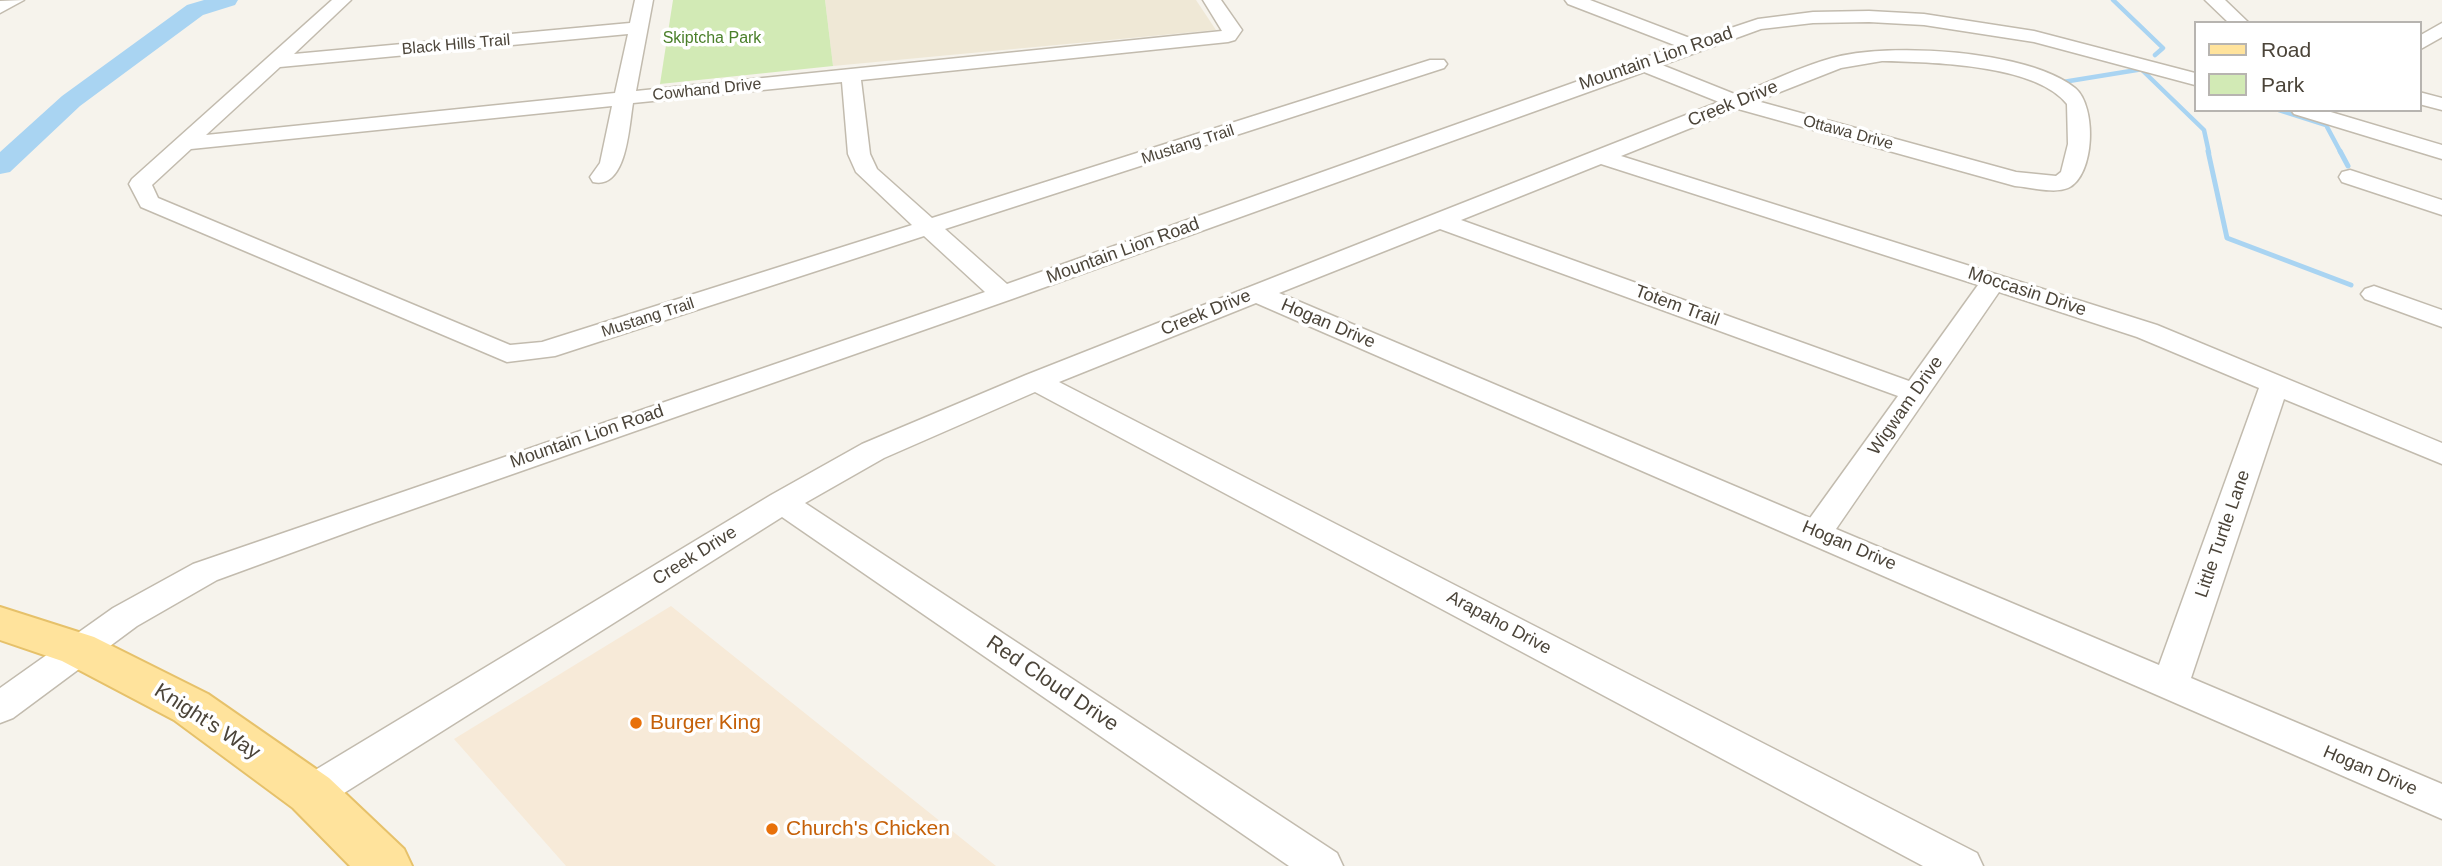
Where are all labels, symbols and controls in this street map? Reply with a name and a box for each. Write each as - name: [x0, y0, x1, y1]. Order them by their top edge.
- legend: [2194, 21, 2421, 112]
- street label: Mountain Lion Road: [1576, 23, 1736, 95]
- park label: Skiptcha Park: [663, 29, 761, 49]
- street label: Black Hills Trail: [401, 31, 511, 59]
- text: Road: [2261, 38, 2311, 61]
- text: Park: [2261, 73, 2304, 96]
- street label: Cowhand Drive: [652, 75, 762, 105]
- street label: Creek Drive: [1685, 76, 1781, 132]
- street label: Ottawa Drive: [1801, 112, 1895, 154]
- street label: Mustang Trail: [1139, 121, 1237, 169]
- street label: Mountain Lion Road: [1044, 213, 1202, 289]
- street label: Moccasin Drive: [1965, 263, 2089, 321]
- street label: Totem Trail: [1632, 281, 1722, 331]
- street label: Creek Drive: [1158, 285, 1254, 341]
- street label: Mustang Trail: [599, 294, 697, 342]
- street label: Hogan Drive: [1278, 295, 1378, 353]
- street label: Wigwam Drive: [1864, 352, 1948, 460]
- street label: Mountain Lion Road: [507, 401, 667, 473]
- street label: Little Turtle Lane: [2191, 467, 2255, 601]
- street label: Hogan Drive: [1799, 517, 1899, 575]
- street label: Creek Drive: [649, 522, 741, 590]
- street label: Arapaho Drive: [1443, 586, 1555, 660]
- street label: Red Cloud Drive: [981, 630, 1123, 738]
- street label: Knight's Way: [149, 678, 265, 766]
- place label: Burger King: [650, 710, 761, 736]
- marker: Burger King: [628, 715, 644, 731]
- street label: Hogan Drive: [2320, 742, 2420, 800]
- place label: Church's Chicken: [786, 816, 950, 842]
- marker: Church's Chicken: [764, 821, 780, 837]

